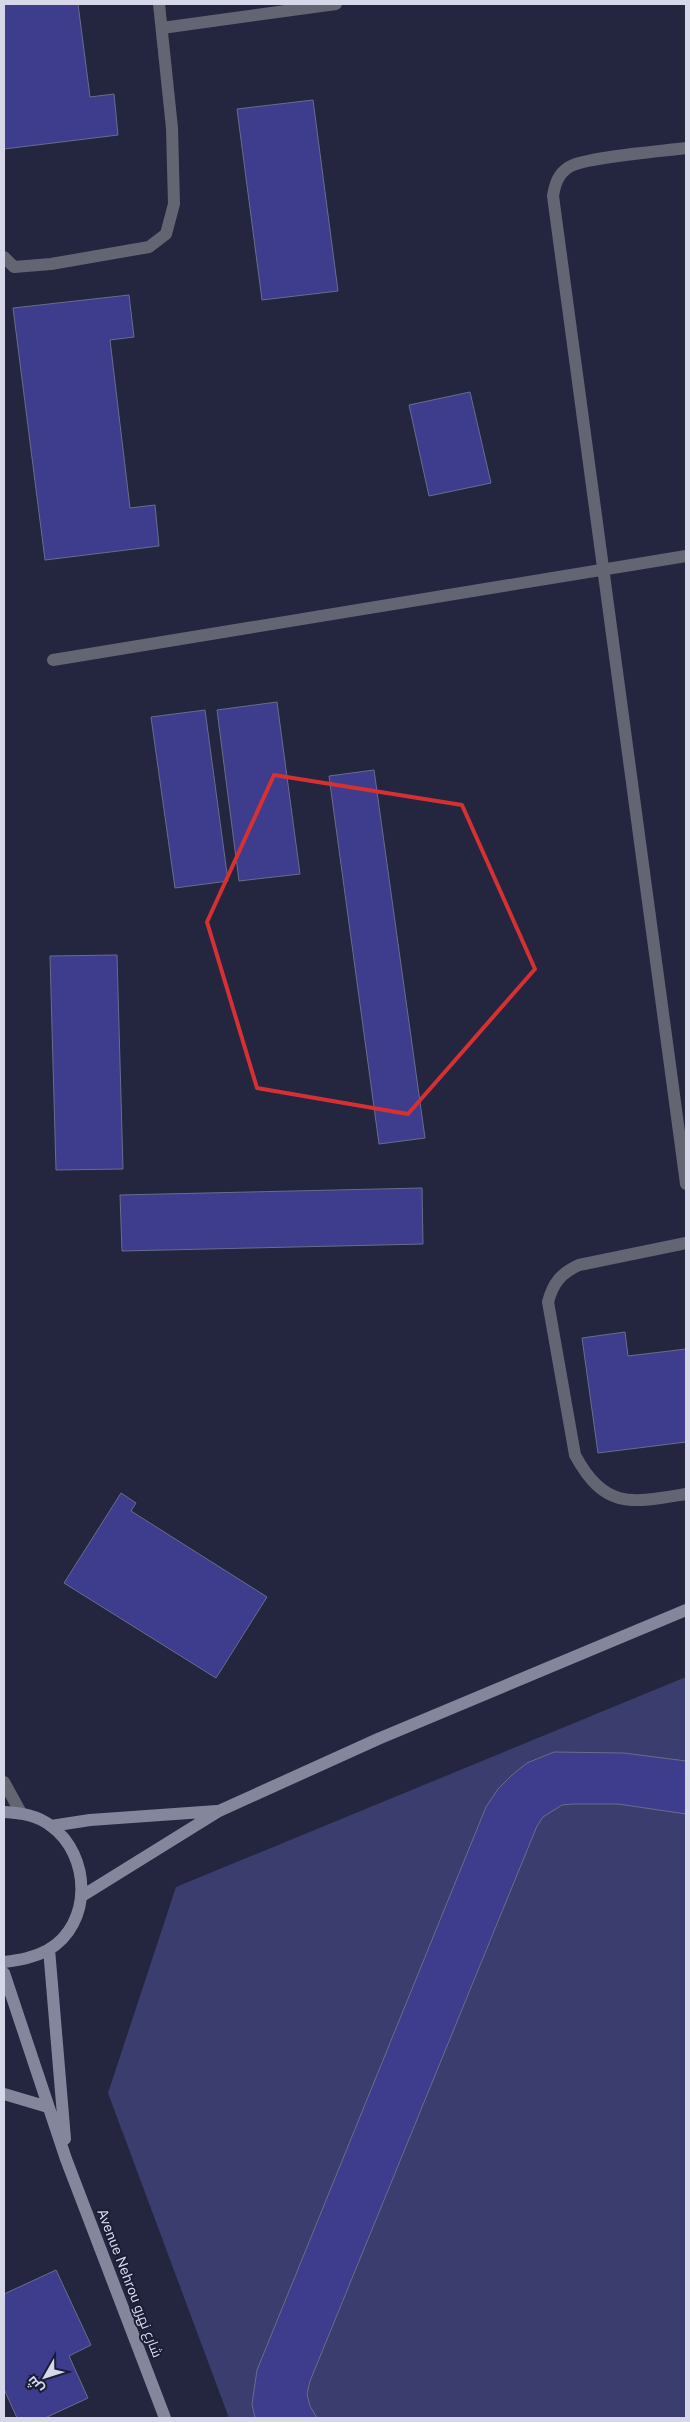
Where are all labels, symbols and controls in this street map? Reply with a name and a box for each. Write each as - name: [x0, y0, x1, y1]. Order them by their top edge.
- street label: Avenue Nehrou شارع نهرو: [93, 2206, 166, 2360]
- north arrow: [20, 2352, 70, 2402]
- text: ش: [23, 2373, 48, 2397]

